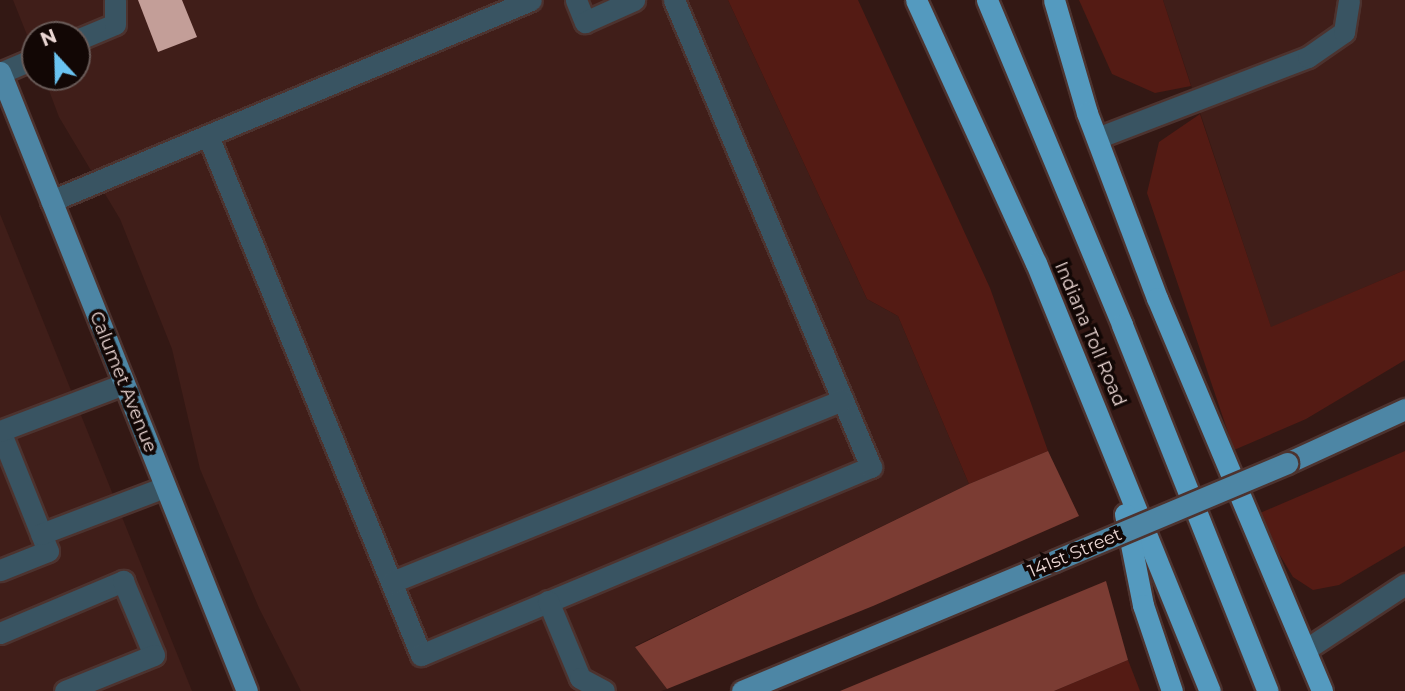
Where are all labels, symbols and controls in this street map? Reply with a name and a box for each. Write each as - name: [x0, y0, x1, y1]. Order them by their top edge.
- north arrow: [21, 21, 91, 91]
- text: N: [37, 24, 60, 51]
- street label: Indiana Toll Road: [1050, 259, 1130, 409]
- street label: Calumet Avenue: [85, 308, 161, 456]
- street label: 141st Street: [1025, 524, 1125, 582]

